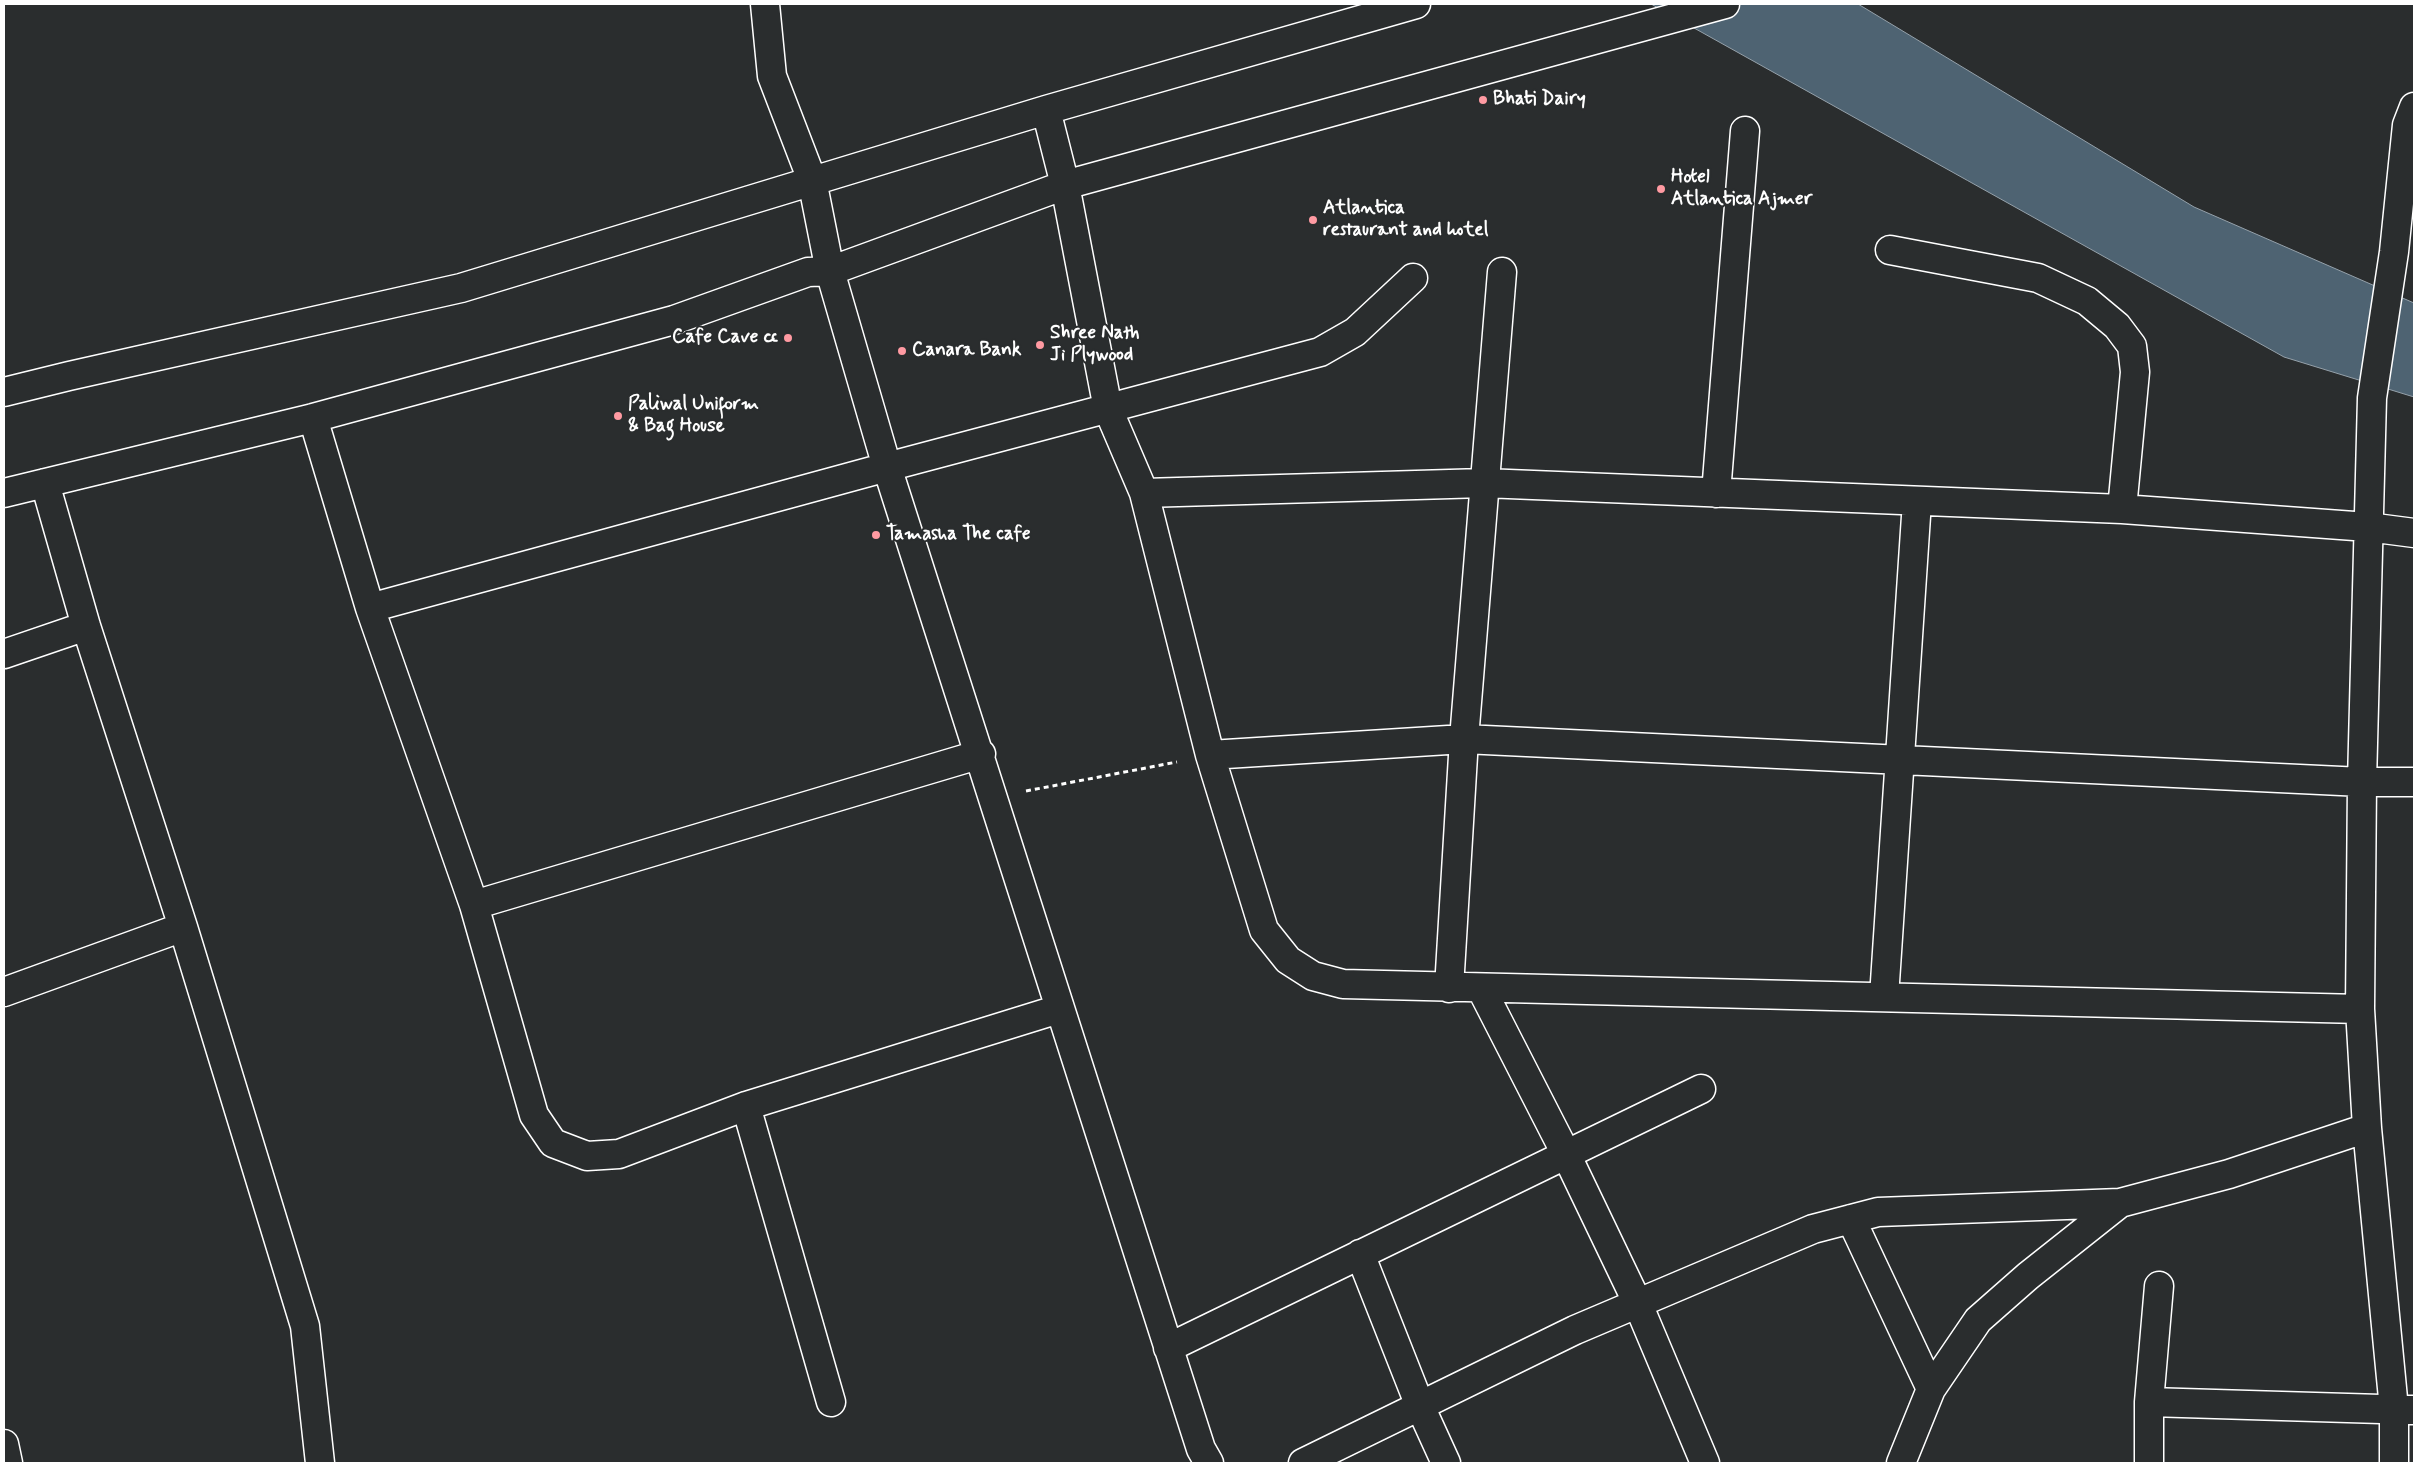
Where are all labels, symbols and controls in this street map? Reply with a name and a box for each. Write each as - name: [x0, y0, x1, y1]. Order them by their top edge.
- place label: Bhati Dairy: [1493, 89, 1586, 111]
- marker: Bhati Dairy: [1477, 94, 1489, 106]
- place label: Hotel Atlantica Ajmer: [1671, 167, 1812, 211]
- marker: Hotel Atlantica Ajmer: [1655, 183, 1667, 195]
- place label: Atlantica restaurant and hotel: [1323, 198, 1488, 242]
- marker: Atlantica restaurant and hotel: [1307, 214, 1319, 226]
- place label: Shree Nath Ji Plywood: [1050, 323, 1140, 367]
- place label: Cafe Cave cc: [672, 327, 778, 349]
- marker: Cafe Cave cc: [782, 332, 794, 344]
- marker: Shree Nath Ji Plywood: [1034, 339, 1046, 351]
- place label: Canara Bank: [912, 340, 1021, 362]
- marker: Canara Bank: [896, 345, 908, 357]
- place label: Paliwal Uniform & Bag House: [628, 394, 759, 438]
- marker: Paliwal Uniform & Bag House: [612, 410, 624, 422]
- place label: Tamasha The cafe: [886, 524, 1031, 546]
- marker: Tamasha The cafe: [870, 529, 882, 541]

